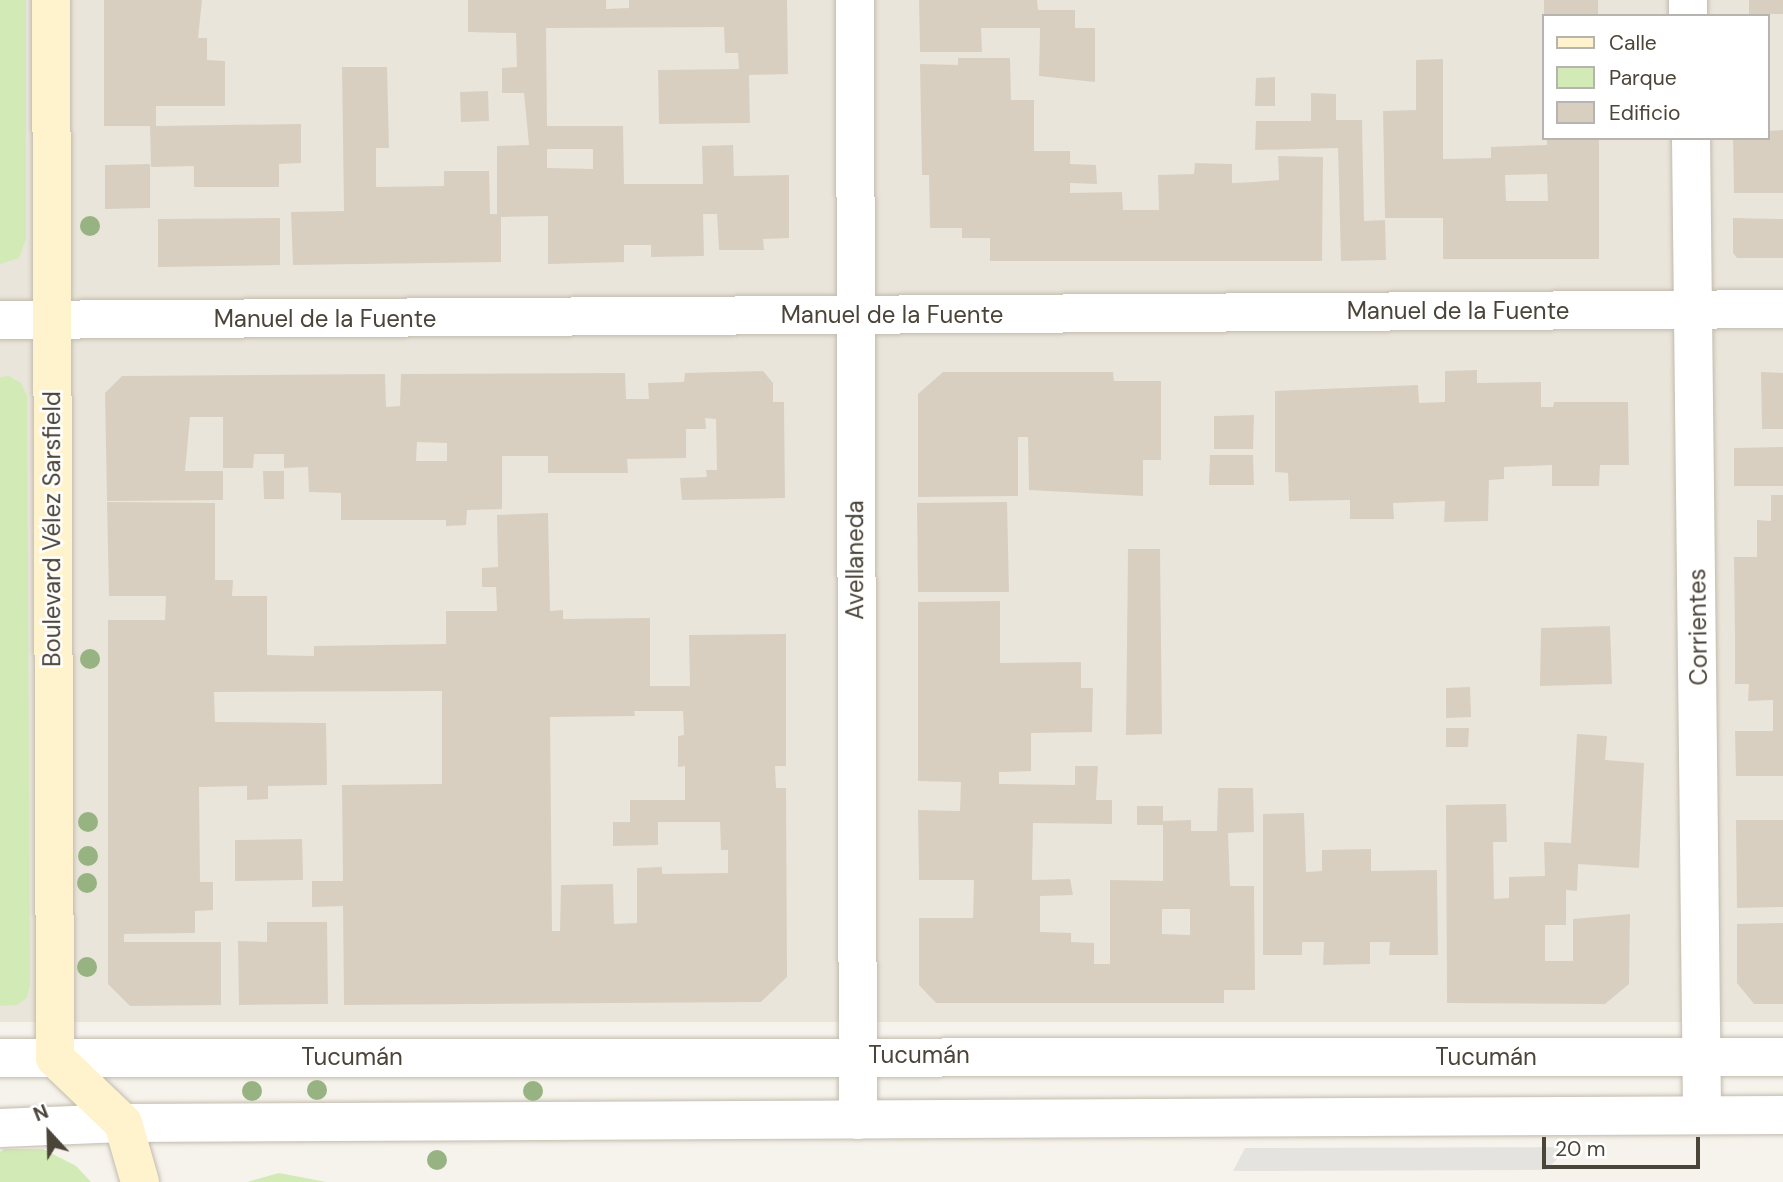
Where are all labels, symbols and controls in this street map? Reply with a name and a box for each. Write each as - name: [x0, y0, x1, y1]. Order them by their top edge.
- legend: [1542, 14, 1769, 140]
- text: Calle: [1609, 29, 1657, 57]
- text: Parque: [1609, 64, 1677, 92]
- text: Edificio: [1609, 99, 1680, 127]
- street label: Manuel de la Fuente: [1347, 297, 1569, 325]
- street label: Manuel de la Fuente: [781, 301, 1003, 329]
- street label: Manuel de la Fuente: [214, 305, 436, 333]
- street label: Boulevard Vélez Sarsfield: [38, 391, 66, 667]
- street label: Avellaneda: [841, 500, 869, 620]
- street label: Corrientes: [1683, 568, 1713, 686]
- street label: Tucumán: [868, 1041, 970, 1069]
- street label: Tucumán: [301, 1043, 403, 1071]
- street label: Tucumán: [1435, 1043, 1537, 1071]
- north arrow: [14, 1098, 84, 1168]
- text: N: [30, 1099, 52, 1127]
- scale bar: [1545, 1122, 1702, 1166]
- text: 20 m: [1555, 1135, 1606, 1163]

